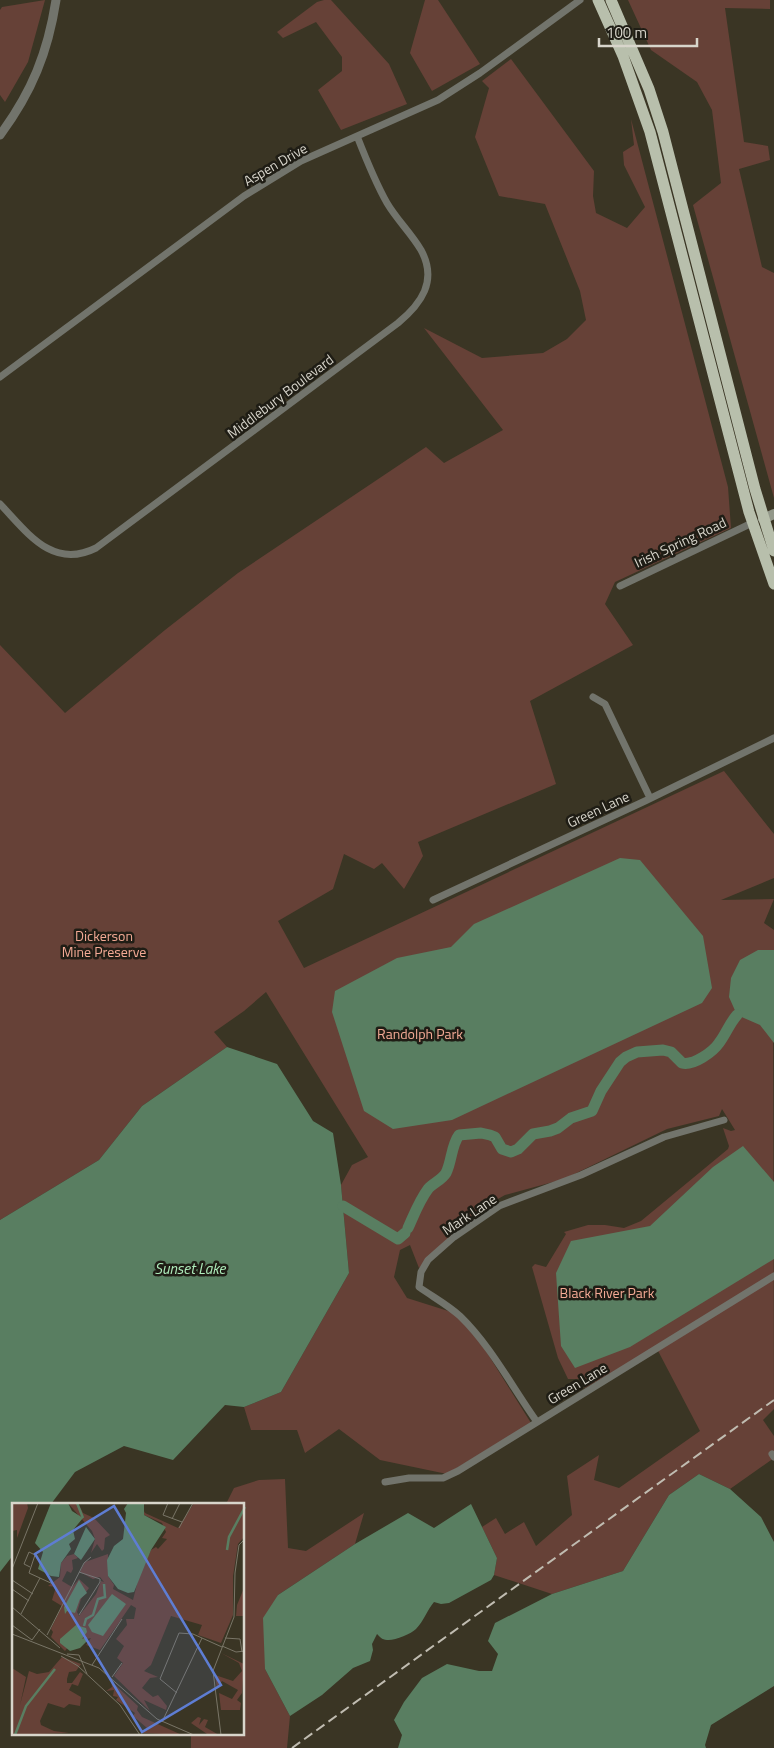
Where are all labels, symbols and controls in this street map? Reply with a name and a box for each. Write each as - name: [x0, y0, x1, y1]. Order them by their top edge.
- scale bar: [599, 15, 696, 47]
- text: 100 m: [606, 21, 647, 44]
- street label: Aspen Drive: [239, 137, 311, 191]
- street label: Middlebury Boulevard: [222, 349, 338, 443]
- street label: Irish Spring Road: [630, 511, 730, 573]
- street label: Green Lane: [563, 785, 633, 833]
- park label: Dickerson Mine Preserve: [62, 925, 146, 962]
- park label: Randolph Park: [377, 1023, 463, 1044]
- street label: Mark Lane: [438, 1188, 500, 1240]
- water label: Sunset Lake: [154, 1257, 227, 1280]
- park label: Black River Park: [560, 1282, 655, 1303]
- street label: Green Lane: [543, 1357, 611, 1409]
- inset map: [12, 1503, 245, 1736]

